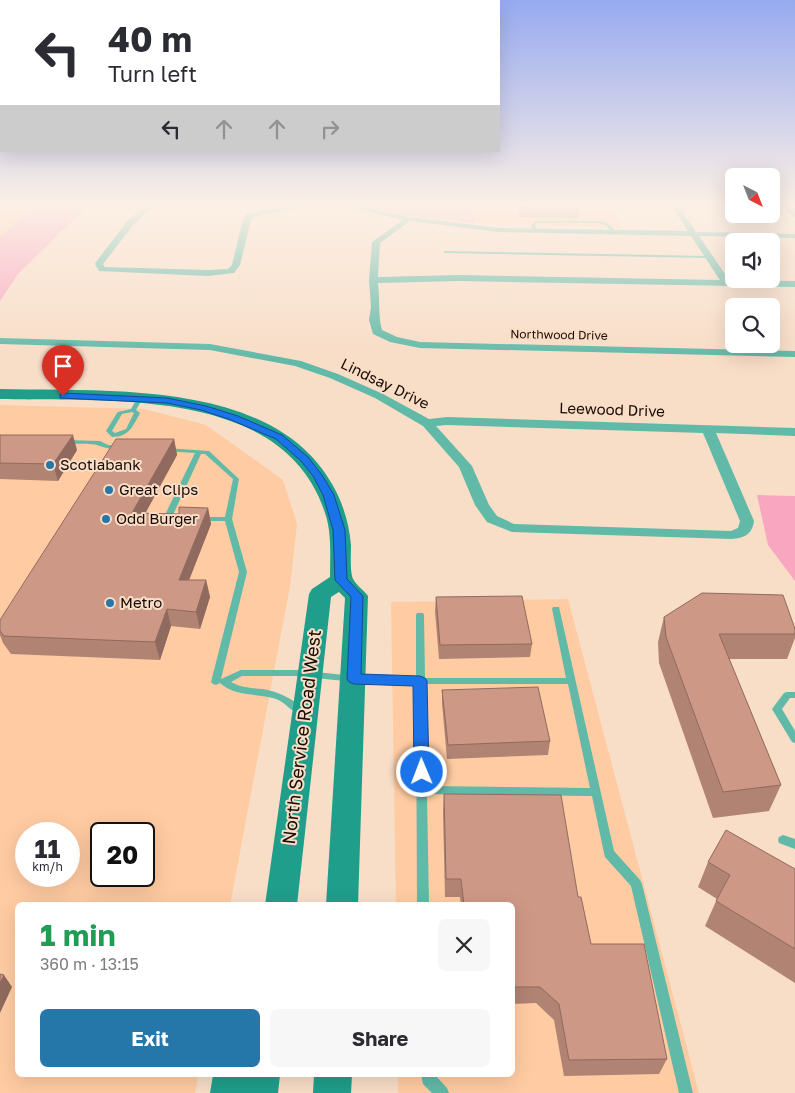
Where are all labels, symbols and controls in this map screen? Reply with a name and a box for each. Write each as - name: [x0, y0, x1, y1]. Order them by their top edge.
- text: 40 m: [108, 18, 192, 60]
- icon: left: [25, 20, 90, 85]
- text: Turn left: [108, 60, 197, 87]
- icon: left: [157, 115, 185, 143]
- icon: ahead: [210, 115, 238, 143]
- icon: ahead: [263, 115, 291, 143]
- icon: right: [316, 115, 344, 143]
- north arrow: [725, 168, 780, 222]
- map controls: [725, 168, 780, 353]
- button: sound: [725, 233, 780, 288]
- button: search: [725, 298, 780, 353]
- street label: Northwood Drive: [510, 326, 608, 343]
- pin: [42, 345, 84, 396]
- icon: arrive: [49, 352, 77, 380]
- street label: Lindsay Drive: [338, 354, 433, 412]
- street label: Leewood Drive: [559, 398, 666, 420]
- place label: Scotiabank: [60, 455, 141, 473]
- marker: Scotiabank: [44, 459, 56, 471]
- place label: Great Clips: [119, 480, 198, 498]
- marker: Great Clips: [103, 484, 115, 496]
- place label: Odd Burger: [116, 509, 198, 527]
- marker: Odd Burger: [100, 513, 112, 525]
- place label: Metro: [120, 593, 162, 611]
- marker: Metro: [104, 597, 116, 609]
- street label: North Service Road West: [277, 628, 325, 845]
- position arrow: [395, 745, 447, 797]
- speed limit sign: 20: [90, 822, 155, 887]
- text: 11: [35, 833, 60, 864]
- text: km/h: [32, 859, 63, 874]
- text: 1 min: [40, 917, 116, 953]
- button: close: [438, 919, 490, 971]
- text: 360 m · 13:15: [40, 954, 139, 974]
- button: Exit: [40, 1009, 260, 1067]
- button: Share: [270, 1009, 490, 1067]

